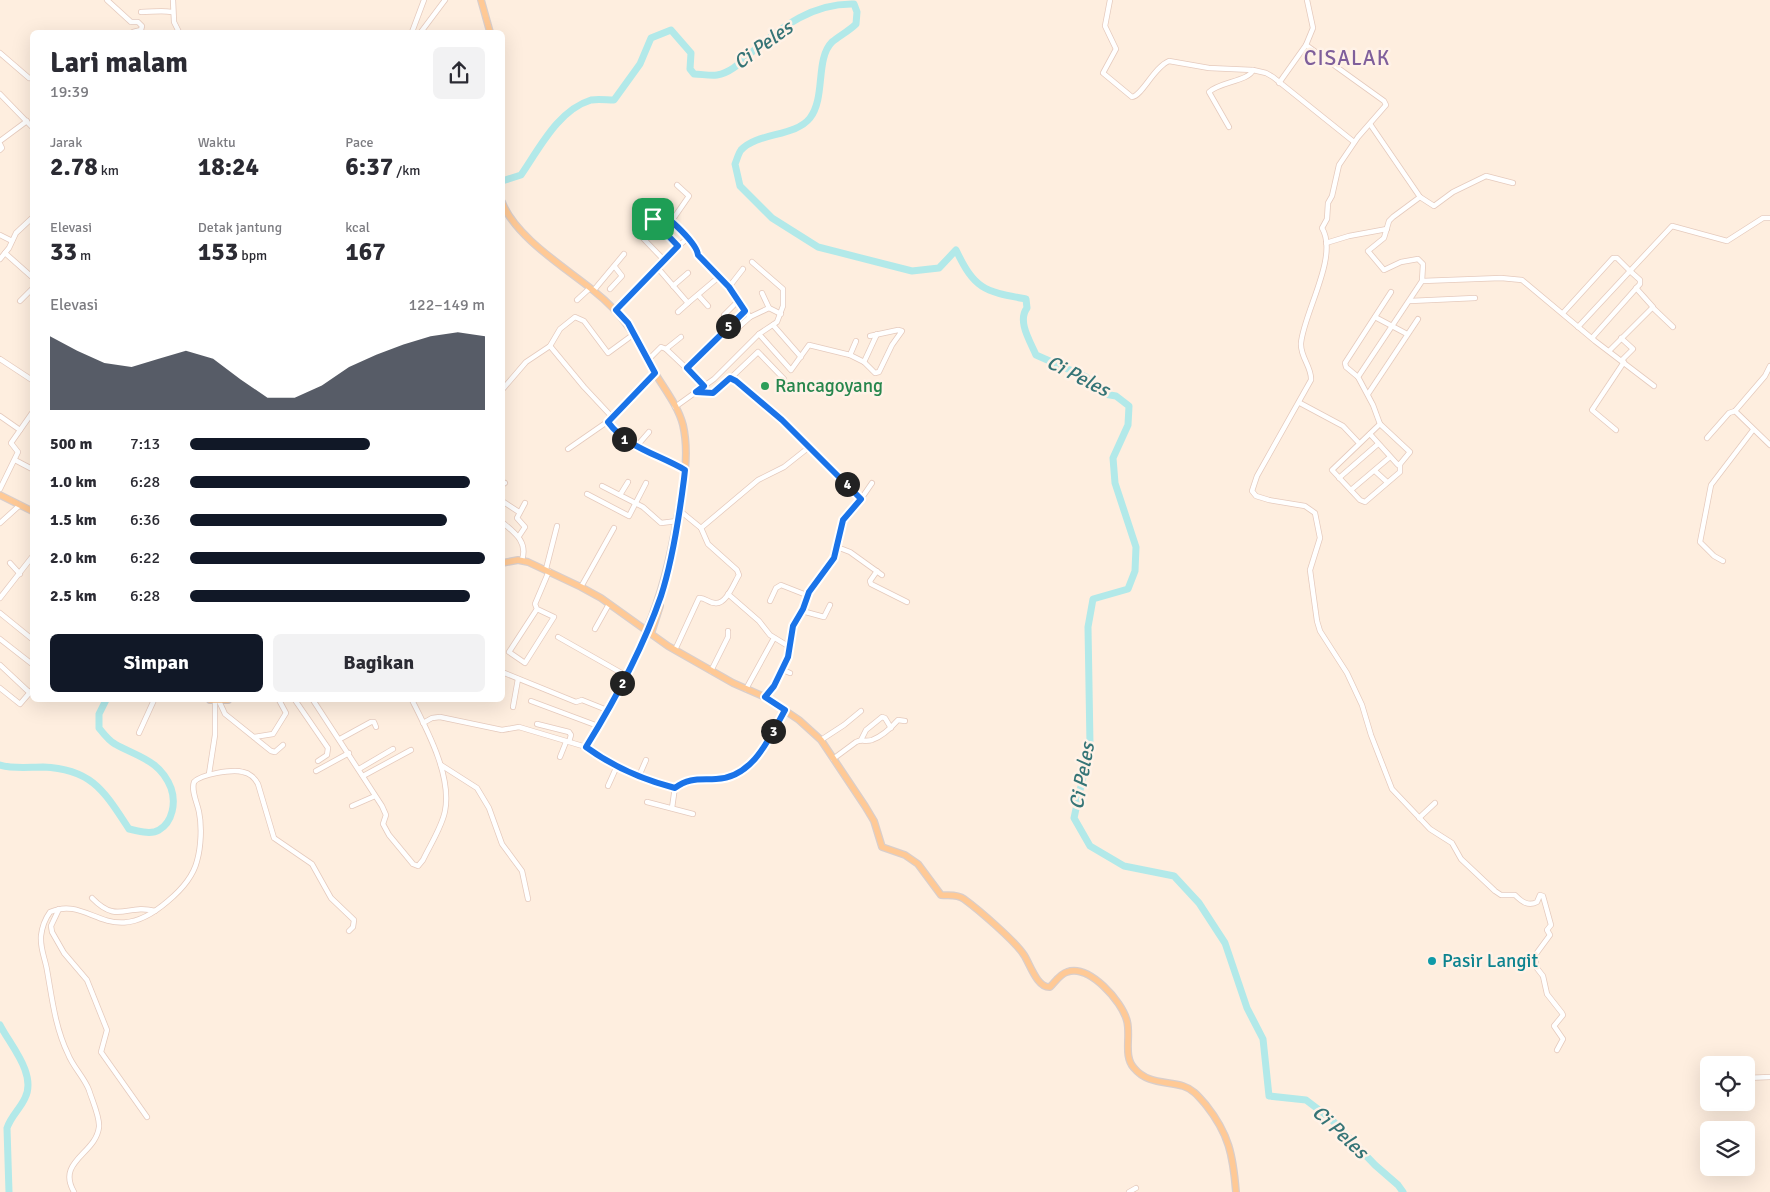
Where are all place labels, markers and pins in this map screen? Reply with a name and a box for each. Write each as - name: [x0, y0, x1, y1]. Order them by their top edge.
- pin: [632, 198, 674, 240]
- pin: 5: [716, 314, 740, 338]
- place label: Rancagoyang: [775, 374, 883, 398]
- marker: Rancagoyang: [759, 380, 771, 392]
- pin: 1: [612, 426, 636, 452]
- pin: 4: [834, 472, 860, 496]
- pin: 2: [610, 670, 634, 696]
- pin: 3: [760, 718, 786, 744]
- place label: Pasir Langit: [1442, 949, 1538, 973]
- marker: Pasir Langit: [1426, 955, 1438, 967]

